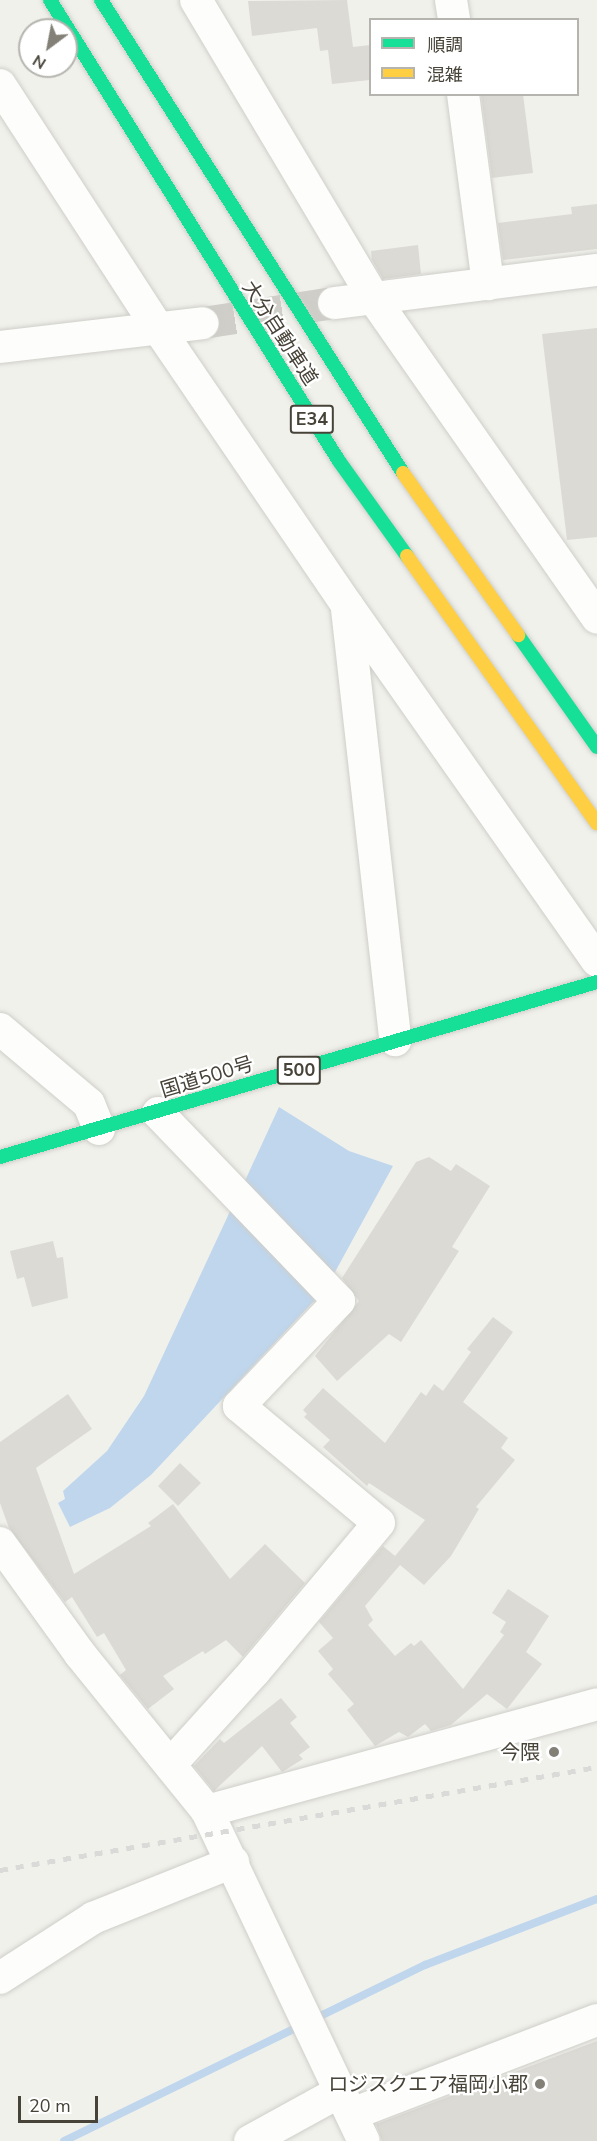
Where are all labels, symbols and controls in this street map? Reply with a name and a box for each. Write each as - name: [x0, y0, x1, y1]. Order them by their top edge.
- north arrow: [18, 18, 78, 78]
- legend: [369, 18, 579, 96]
- text: 順調: [427, 33, 463, 57]
- text: N: [29, 49, 50, 74]
- text: 混雑: [427, 63, 463, 87]
- street label: 大分自動車道: [237, 276, 323, 390]
- road number: E34: [290, 404, 334, 434]
- street label: 国道500号: [158, 1051, 256, 1103]
- road number: 500: [276, 1055, 322, 1085]
- place label: 今隈: [500, 1740, 540, 1764]
- marker: 今隈: [545, 1743, 563, 1761]
- place label: ロジスクエア福岡小郡: [328, 2072, 528, 2096]
- marker: ロジスクエア福岡小郡: [533, 2077, 547, 2091]
- scale bar: [21, 2084, 100, 2122]
- text: 20 m: [29, 2094, 71, 2118]

